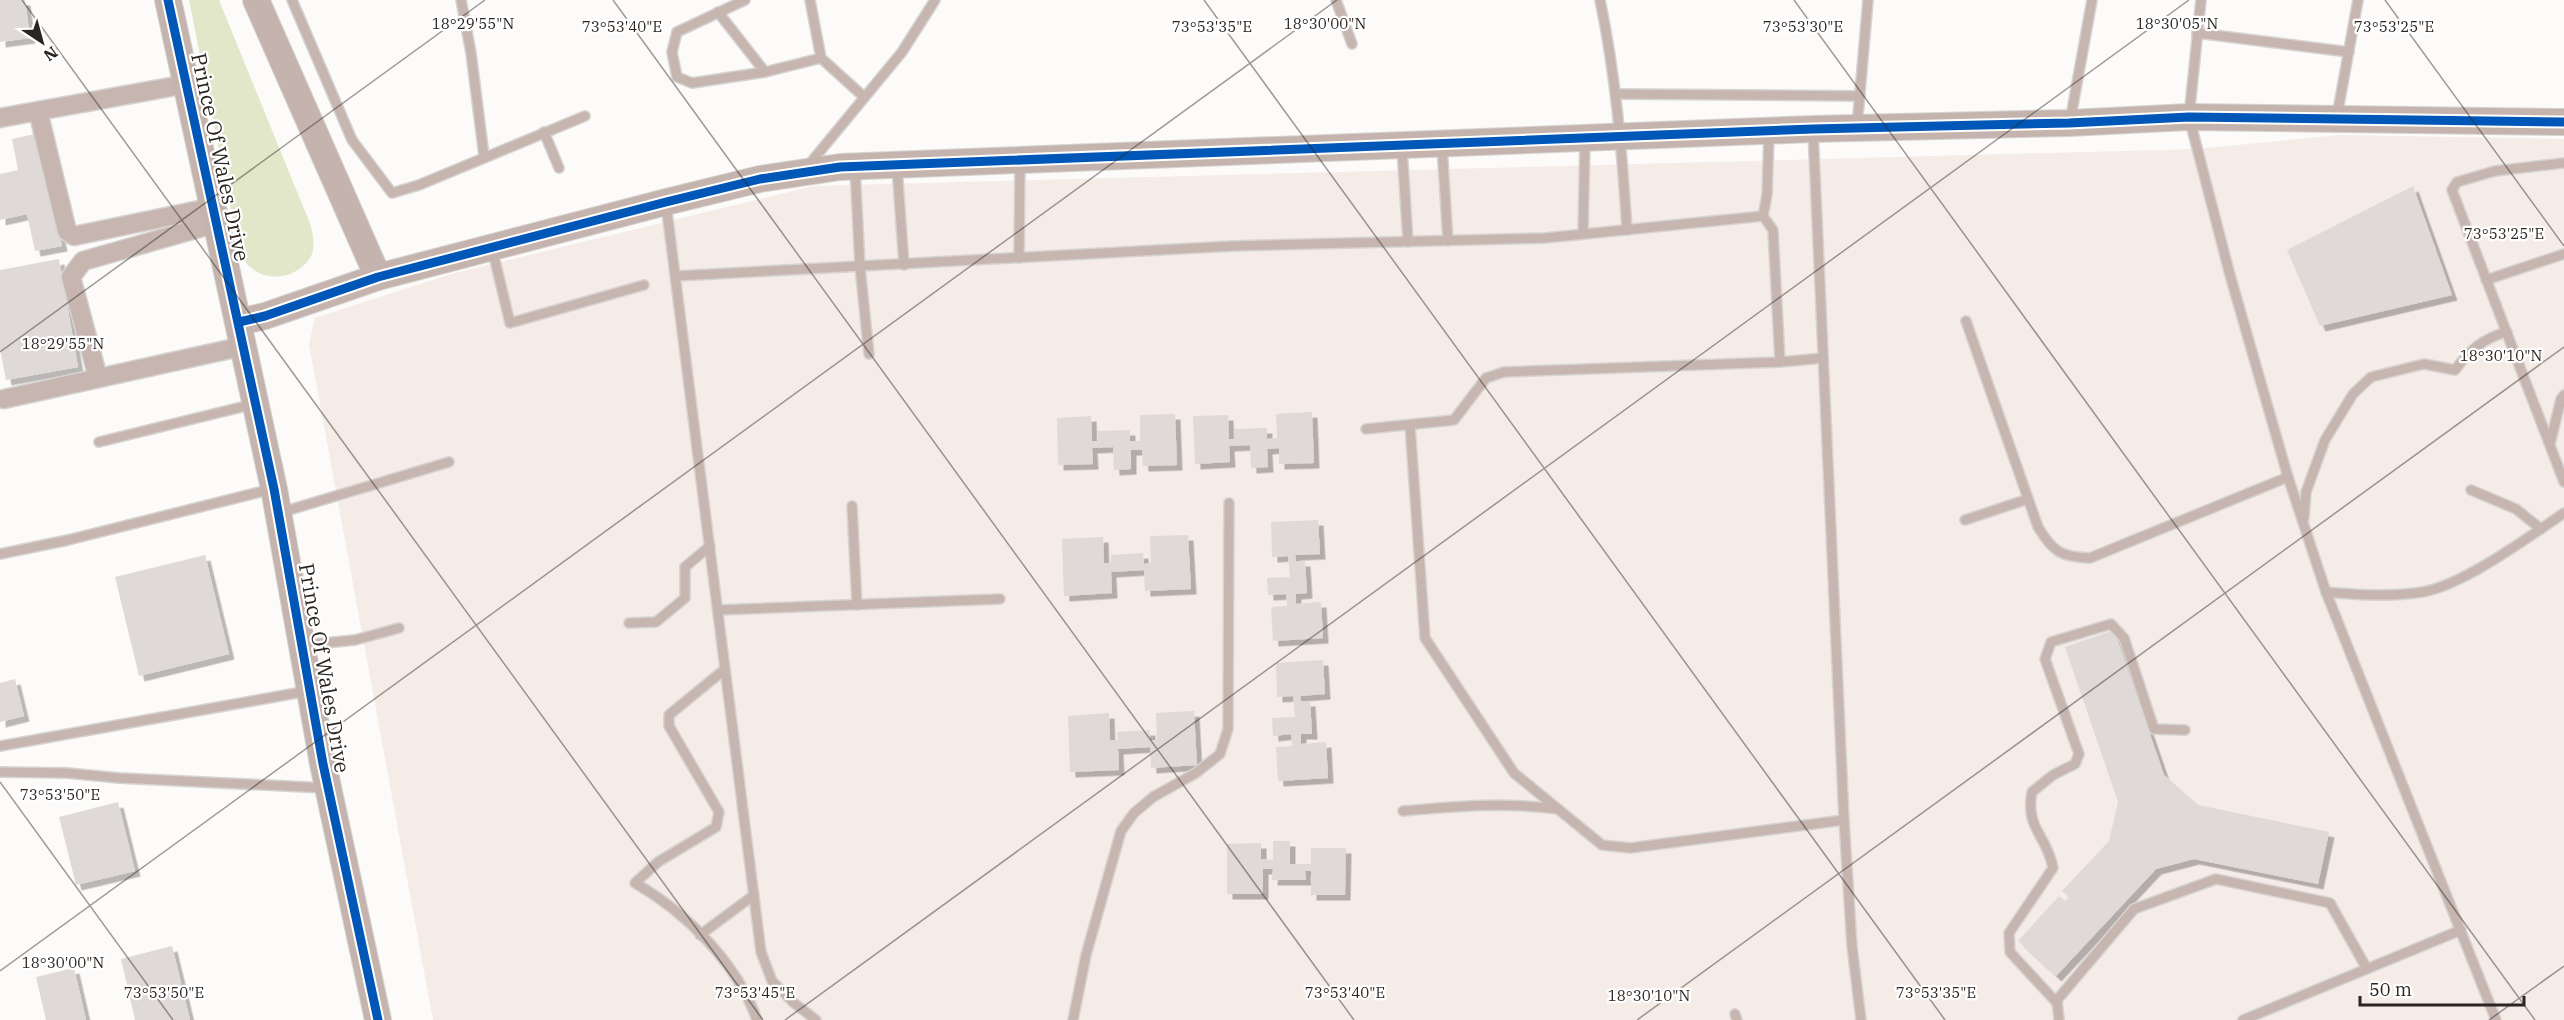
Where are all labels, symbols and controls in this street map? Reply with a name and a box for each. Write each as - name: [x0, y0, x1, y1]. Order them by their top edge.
- north arrow: [12, 12, 72, 72]
- text: 18°29'55"N: [432, 14, 514, 33]
- text: 18°30'00"N: [1284, 14, 1366, 33]
- text: 18°30'05"N: [2136, 14, 2218, 33]
- text: 73°53'40"E: [582, 17, 662, 36]
- text: 73°53'35"E: [1172, 17, 1252, 36]
- text: 73°53'30"E: [1763, 17, 1843, 36]
- text: 73°53'25"E: [2354, 17, 2434, 36]
- text: N: [40, 42, 62, 66]
- street label: Prince Of Wales Drive: [185, 50, 257, 264]
- text: 73°53'25"E: [2464, 224, 2544, 243]
- text: 18°29'55"N: [22, 334, 104, 353]
- text: 18°30'10"N: [2460, 346, 2542, 365]
- street label: Prince Of Wales Drive: [293, 561, 357, 775]
- text: 73°53'50"E: [20, 785, 100, 804]
- text: 18°30'00"N: [22, 953, 104, 972]
- scale bar: [2360, 969, 2524, 1007]
- text: 50 m: [2369, 978, 2412, 1001]
- text: 73°53'50"E: [124, 983, 204, 1002]
- text: 73°53'45"E: [715, 983, 795, 1002]
- text: 73°53'40"E: [1305, 983, 1385, 1002]
- text: 73°53'35"E: [1896, 983, 1976, 1002]
- text: 18°30'10"N: [1608, 986, 1690, 1005]

